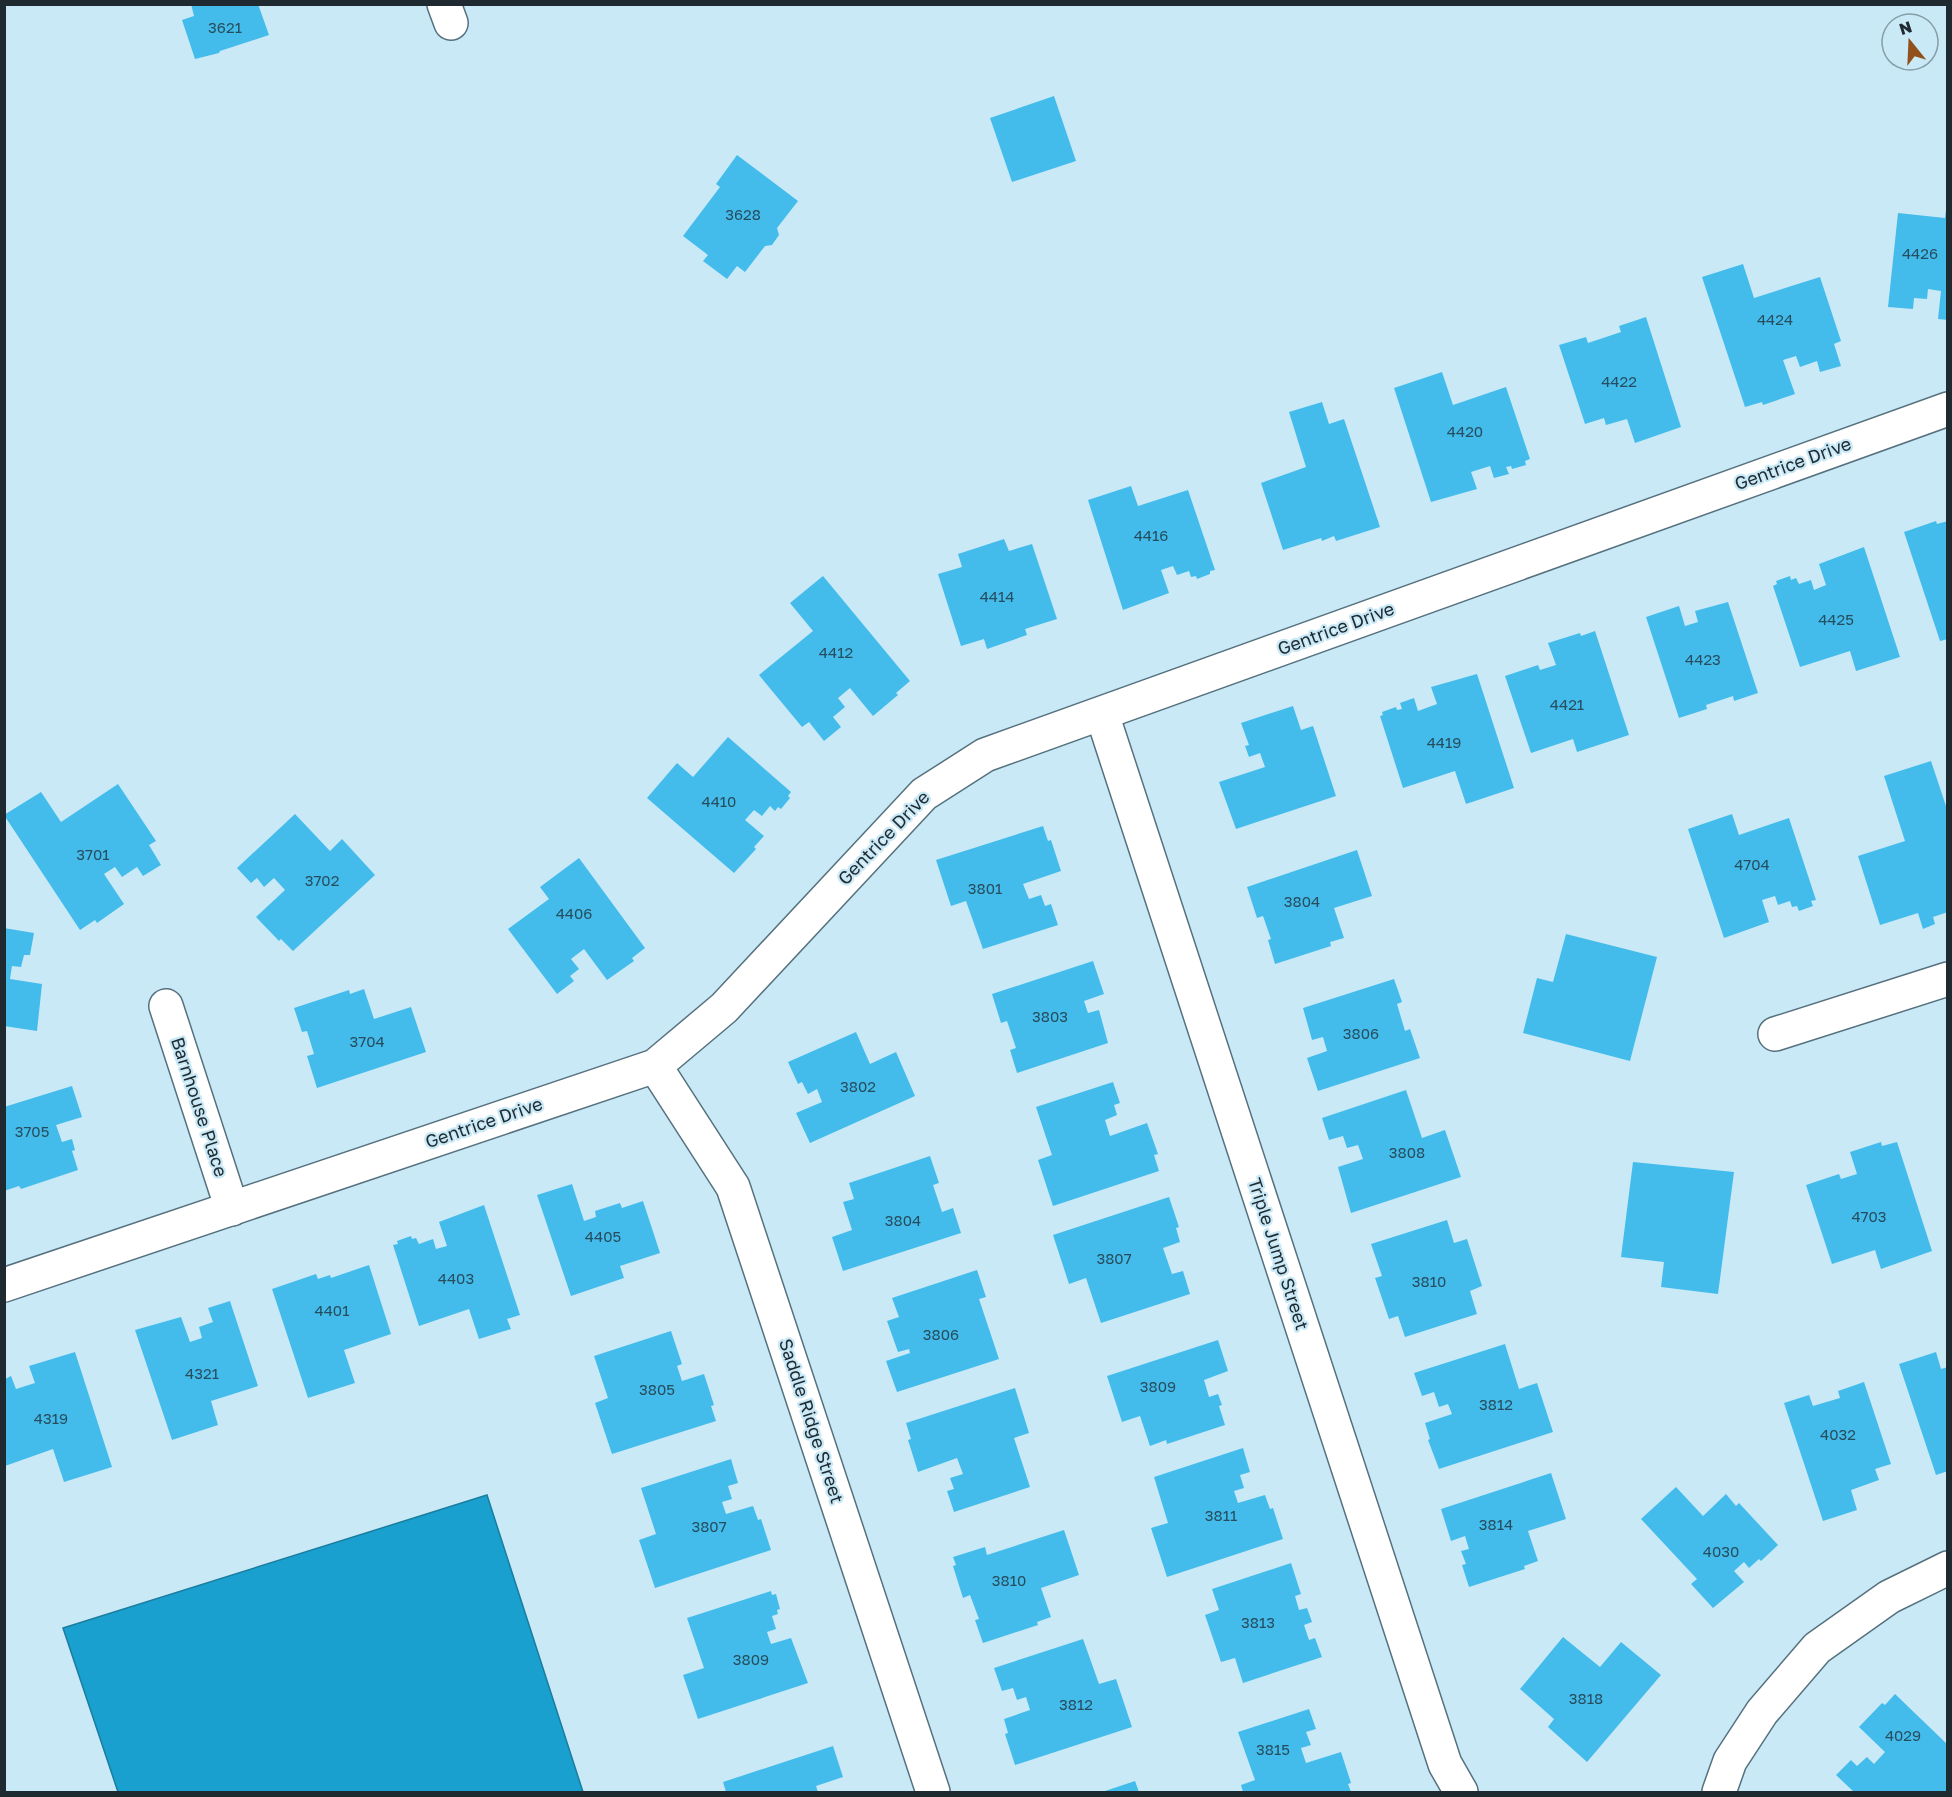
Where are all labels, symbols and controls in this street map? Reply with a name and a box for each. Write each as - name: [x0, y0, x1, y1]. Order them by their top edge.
- north arrow: [1880, 12, 1940, 72]
- text: N: [1896, 16, 1914, 39]
- house number: 3621: [208, 18, 242, 36]
- house number: 3628: [725, 205, 761, 223]
- house number: 4426: [1902, 244, 1938, 262]
- house number: 4424: [1757, 310, 1793, 328]
- house number: 4422: [1601, 372, 1637, 390]
- house number: 4420: [1447, 422, 1483, 440]
- street label: Gentrice Drive: [1731, 432, 1854, 494]
- house number: 4416: [1134, 526, 1168, 544]
- house number: 4414: [980, 587, 1014, 605]
- street label: Gentrice Drive: [1274, 597, 1397, 659]
- house number: 4425: [1818, 610, 1854, 628]
- house number: 4412: [819, 643, 853, 661]
- house number: 4423: [1685, 650, 1721, 668]
- house number: 4421: [1550, 695, 1584, 713]
- house number: 4419: [1427, 733, 1461, 751]
- street label: Gentrice Drive: [833, 786, 934, 889]
- house number: 4410: [702, 792, 736, 810]
- house number: 3701: [76, 845, 110, 863]
- house number: 4704: [1734, 855, 1770, 873]
- house number: 3702: [305, 871, 339, 889]
- house number: 3801: [968, 879, 1002, 897]
- house number: 3804: [1284, 892, 1320, 910]
- house number: 4406: [556, 904, 592, 922]
- house number: 3803: [1032, 1007, 1068, 1025]
- house number: 3806: [1343, 1024, 1379, 1042]
- house number: 3704: [349, 1032, 385, 1050]
- street label: Barnhouse Place: [167, 1034, 233, 1179]
- house number: 3802: [840, 1077, 876, 1095]
- street label: Gentrice Drive: [422, 1092, 545, 1152]
- house number: 3705: [15, 1122, 49, 1140]
- house number: 3808: [1389, 1143, 1425, 1161]
- street label: Triple Jump Street: [1244, 1175, 1314, 1333]
- house number: 4703: [1851, 1207, 1887, 1225]
- house number: 3804: [885, 1211, 921, 1229]
- house number: 4405: [585, 1227, 621, 1245]
- house number: 3807: [1096, 1249, 1132, 1267]
- house number: 4403: [438, 1269, 474, 1287]
- house number: 3810: [1412, 1272, 1446, 1290]
- house number: 4401: [315, 1301, 349, 1319]
- house number: 3806: [923, 1325, 959, 1343]
- street label: Saddle Ridge Street: [775, 1336, 849, 1506]
- house number: 4321: [185, 1364, 219, 1382]
- house number: 3809: [1140, 1377, 1176, 1395]
- house number: 3805: [639, 1380, 675, 1398]
- house number: 3812: [1479, 1395, 1513, 1413]
- house number: 4319: [34, 1409, 68, 1427]
- house number: 4032: [1820, 1425, 1856, 1443]
- house number: 3811: [1205, 1506, 1237, 1524]
- house number: 3814: [1479, 1515, 1513, 1533]
- house number: 3807: [691, 1517, 727, 1535]
- house number: 4030: [1703, 1542, 1739, 1560]
- house number: 3810: [992, 1571, 1026, 1589]
- house number: 3813: [1241, 1613, 1275, 1631]
- house number: 3809: [733, 1650, 769, 1668]
- house number: 3818: [1569, 1689, 1603, 1707]
- house number: 3812: [1059, 1695, 1093, 1713]
- house number: 4029: [1885, 1726, 1921, 1744]
- house number: 3815: [1256, 1740, 1290, 1758]

